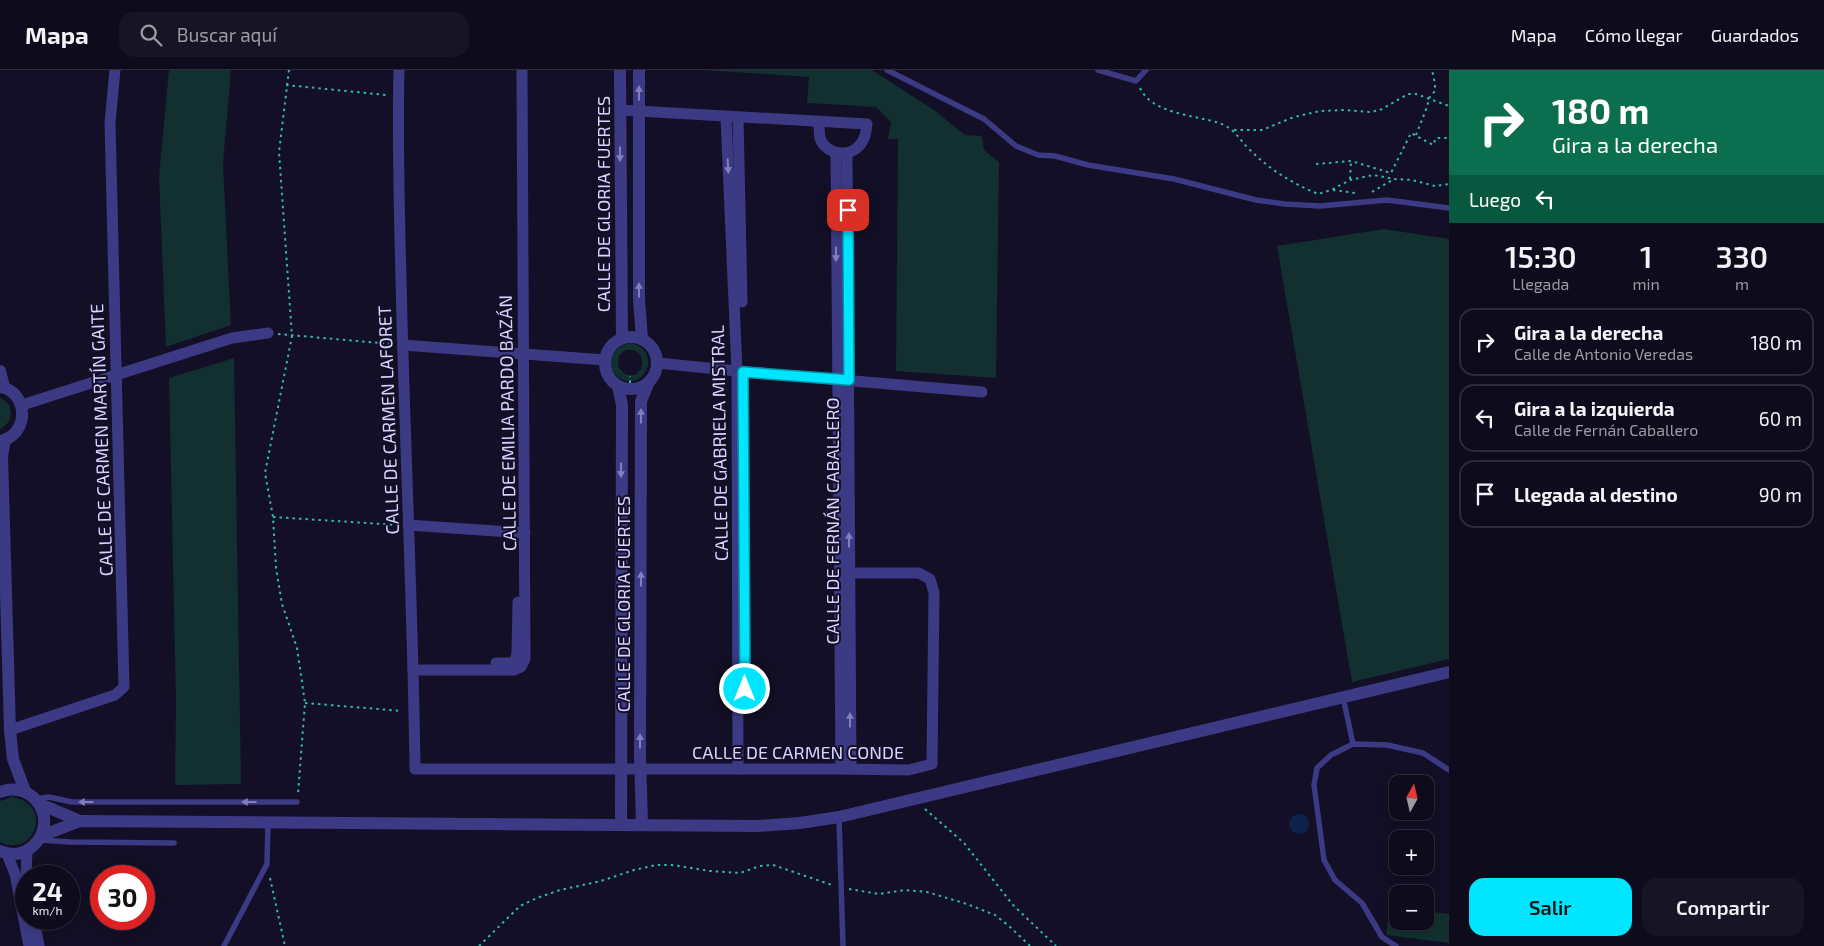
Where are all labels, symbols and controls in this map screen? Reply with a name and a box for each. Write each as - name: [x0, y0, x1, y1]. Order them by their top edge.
- search box: [119, 12, 469, 57]
- text: Mapa: [25, 20, 89, 49]
- icon: search: [137, 21, 165, 49]
- text: Buscar aquí: [177, 23, 277, 46]
- text: Mapa: [1511, 24, 1557, 46]
- text: Cómo llegar: [1585, 24, 1683, 46]
- text: Guardados: [1711, 24, 1799, 46]
- one-way arrow: [635, 85, 643, 101]
- text: 180 m: [1552, 89, 1649, 131]
- icon: right: [1469, 90, 1534, 155]
- street label: CALLE DE GLORIA FUERTES: [592, 96, 614, 312]
- text: Gira a la derecha: [1552, 131, 1718, 157]
- one-way arrow: [616, 146, 624, 162]
- one-way arrow: [725, 158, 733, 174]
- icon: left: [1531, 185, 1559, 213]
- text: Luego: [1469, 188, 1521, 211]
- pin: [827, 189, 869, 231]
- icon: arrive: [834, 196, 862, 224]
- text: 15:30: [1505, 238, 1577, 274]
- text: 1: [1640, 238, 1652, 274]
- text: 330: [1716, 238, 1768, 274]
- one-way arrow: [833, 247, 841, 263]
- text: Llegada: [1512, 274, 1569, 293]
- text: min: [1633, 274, 1660, 293]
- text: m: [1735, 274, 1749, 293]
- one-way arrow: [635, 282, 643, 298]
- street label: CALLE DE EMILIA PARDO BAZÁN: [494, 295, 520, 551]
- street label: CALLE DE CARMEN MARTÍN GAITE: [85, 303, 117, 577]
- street label: CALLE DE CARMEN LAFORET: [373, 305, 403, 535]
- text: Gira a la derecha: [1514, 321, 1663, 344]
- street label: CALLE DE GABRIELA MISTRAL: [706, 325, 732, 561]
- icon: right: [1471, 328, 1499, 356]
- text: 180 m: [1751, 331, 1802, 354]
- text: Calle de Antonio Veredas: [1514, 344, 1693, 363]
- street label: CALLE DE FERNÁN CABALLERO: [821, 397, 843, 645]
- text: Gira a la izquierda: [1514, 397, 1675, 420]
- icon: left: [1471, 404, 1499, 432]
- text: 60 m: [1759, 407, 1802, 430]
- one-way arrow: [637, 408, 645, 424]
- text: Calle de Fernán Caballero: [1514, 420, 1698, 439]
- one-way arrow: [617, 462, 625, 478]
- icon: arrive: [1471, 480, 1499, 508]
- text: Llegada al destino: [1514, 483, 1678, 506]
- text: 90 m: [1759, 483, 1802, 506]
- street label: CALLE DE GLORIA FUERTES: [612, 496, 634, 712]
- one-way arrow: [845, 532, 853, 548]
- one-way arrow: [637, 571, 645, 587]
- position arrow: [718, 662, 770, 714]
- one-way arrow: [846, 712, 854, 728]
- one-way arrow: [636, 733, 644, 749]
- street label: CALLE DE CARMEN CONDE: [692, 741, 904, 763]
- north arrow: [1389, 775, 1434, 820]
- map controls: [1389, 775, 1434, 930]
- one-way arrow: [78, 798, 94, 806]
- one-way arrow: [240, 798, 256, 806]
- button: +: [1389, 830, 1434, 875]
- speed limit sign: 30: [90, 865, 155, 930]
- text: 24: [32, 876, 63, 906]
- button: Salir: [1469, 878, 1632, 936]
- button: Compartir: [1642, 878, 1804, 936]
- button: −: [1389, 885, 1434, 930]
- text: km/h: [33, 903, 62, 917]

